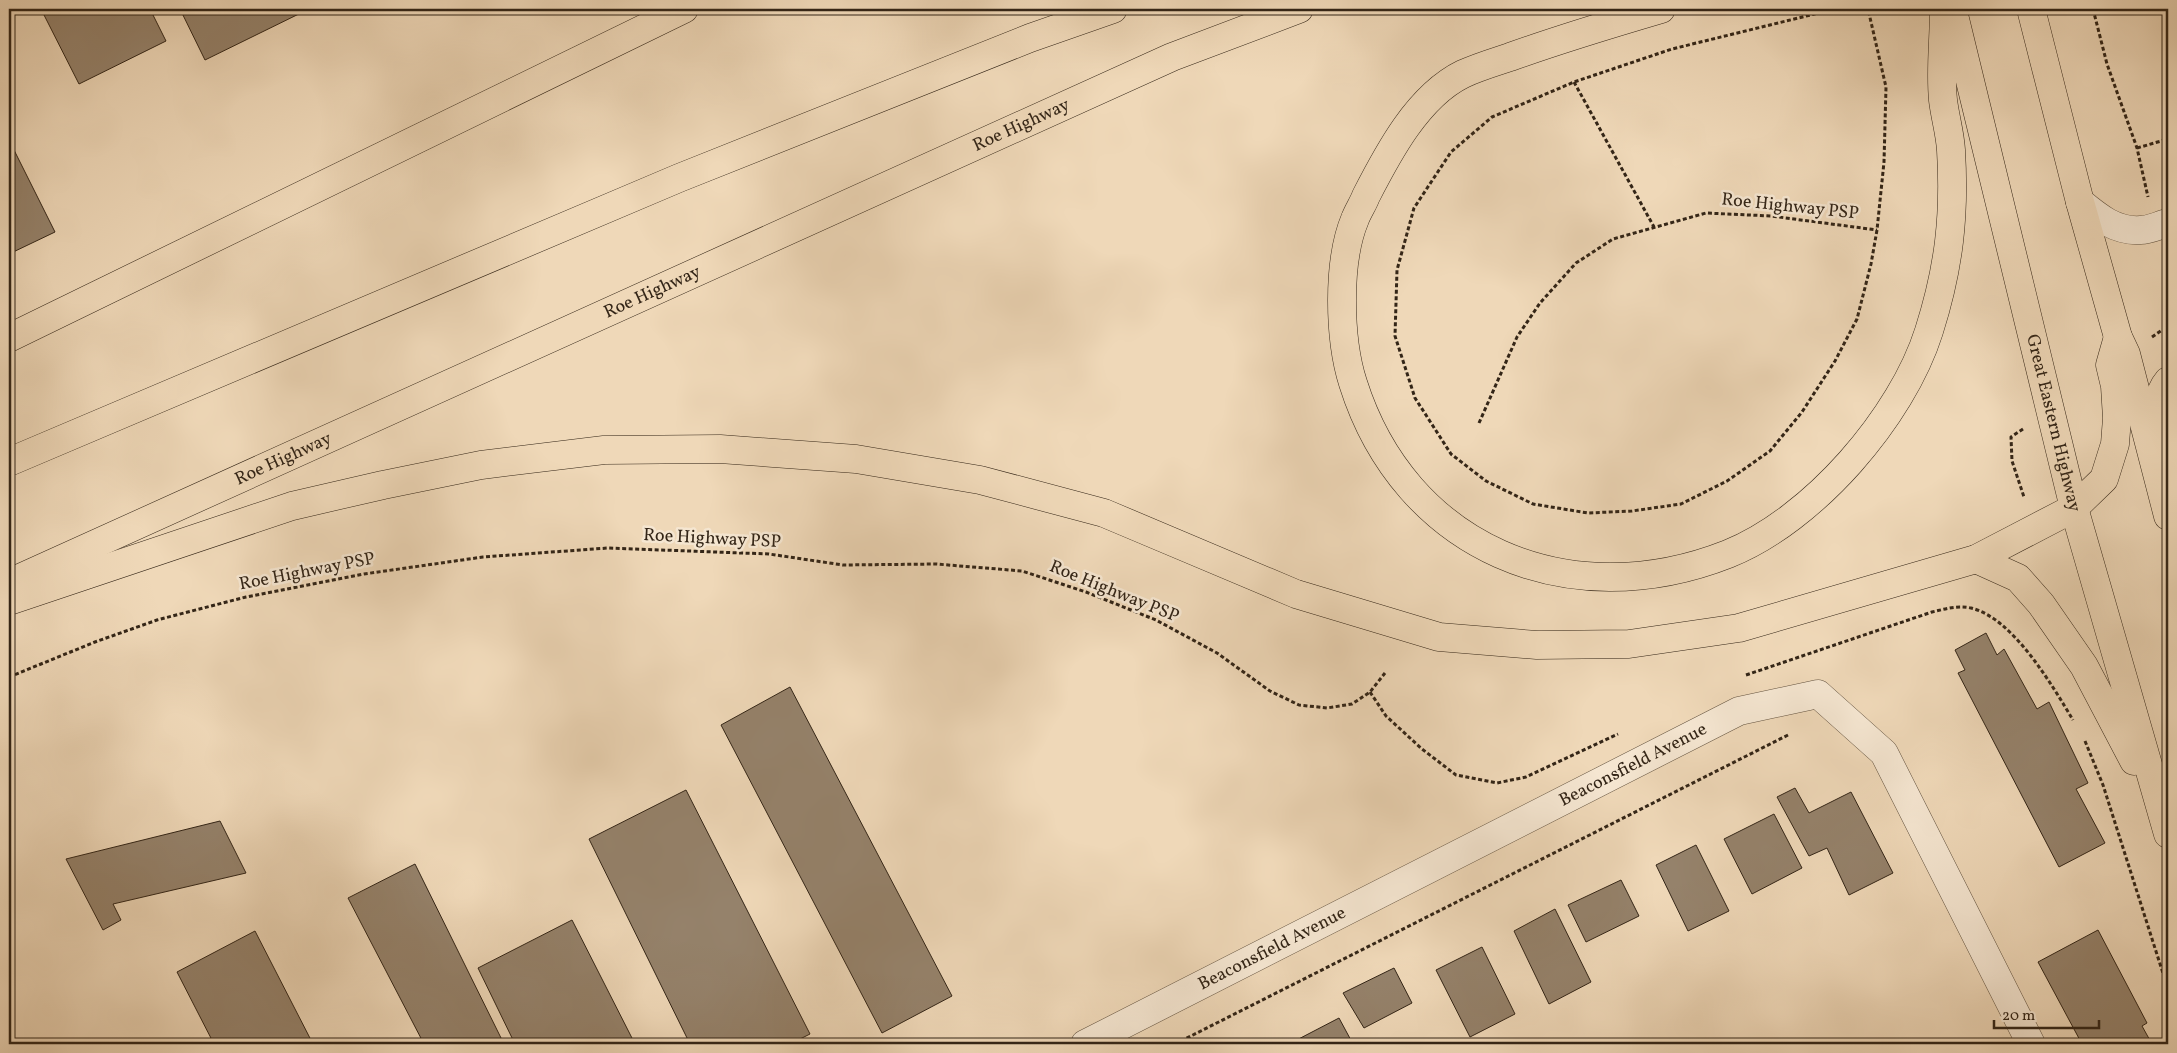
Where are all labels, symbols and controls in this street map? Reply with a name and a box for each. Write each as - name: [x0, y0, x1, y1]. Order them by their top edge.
- street label: Roe Highway: [969, 92, 1074, 158]
- street label: Roe Highway PSP: [1720, 187, 1860, 227]
- street label: Roe Highway: [600, 259, 705, 325]
- street label: Great Eastern Highway: [2020, 332, 2087, 515]
- street label: Roe Highway: [231, 426, 336, 492]
- street label: Roe Highway PSP: [643, 523, 781, 555]
- street label: Roe Highway PSP: [237, 547, 377, 597]
- street label: Roe Highway PSP: [1045, 555, 1183, 629]
- street label: Beaconsfield Avenue: [1555, 717, 1711, 813]
- street label: Beaconsfield Avenue: [1194, 901, 1350, 997]
- scale bar: [1994, 998, 2100, 1030]
- text: 20 m: [2002, 1006, 2035, 1027]

